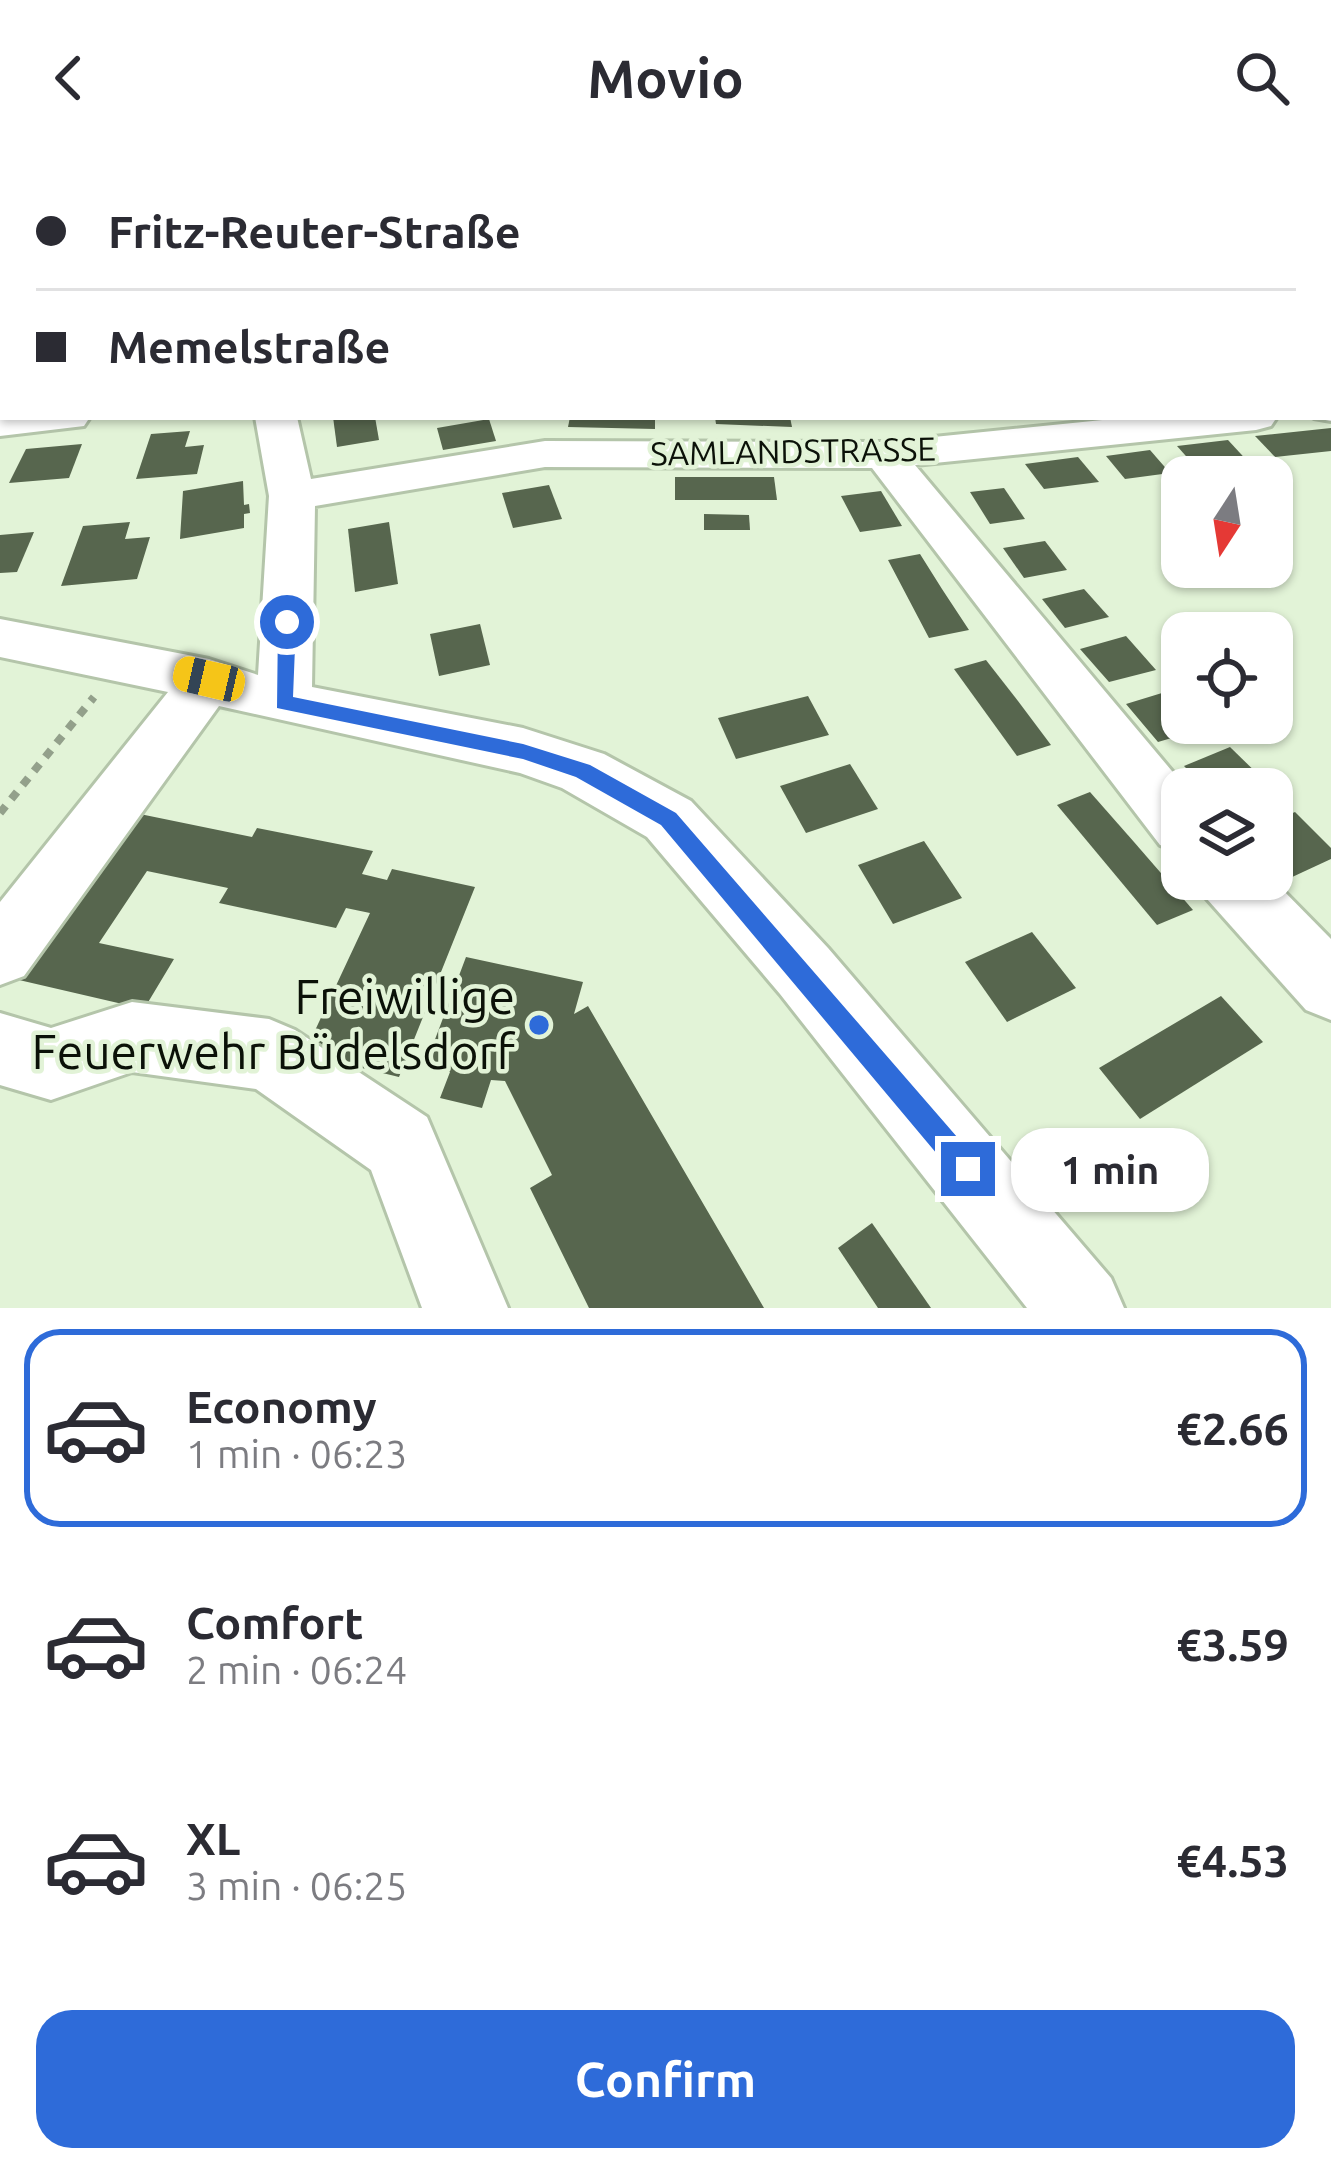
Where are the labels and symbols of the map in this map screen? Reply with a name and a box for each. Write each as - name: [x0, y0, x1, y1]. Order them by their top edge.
- street label: SAMLANDSTRASSE: [650, 430, 936, 471]
- north arrow: [1161, 456, 1293, 588]
- route start: [260, 595, 314, 649]
- car: [170, 653, 248, 705]
- place label: Freiwillige Feuerwehr Büdelsdorf: [31, 969, 516, 1078]
- marker: Freiwillige Feuerwehr Büdelsdorf: [526, 1012, 552, 1038]
- callout: 1 min: [1010, 1127, 1208, 1211]
- route end: [941, 1142, 995, 1196]

